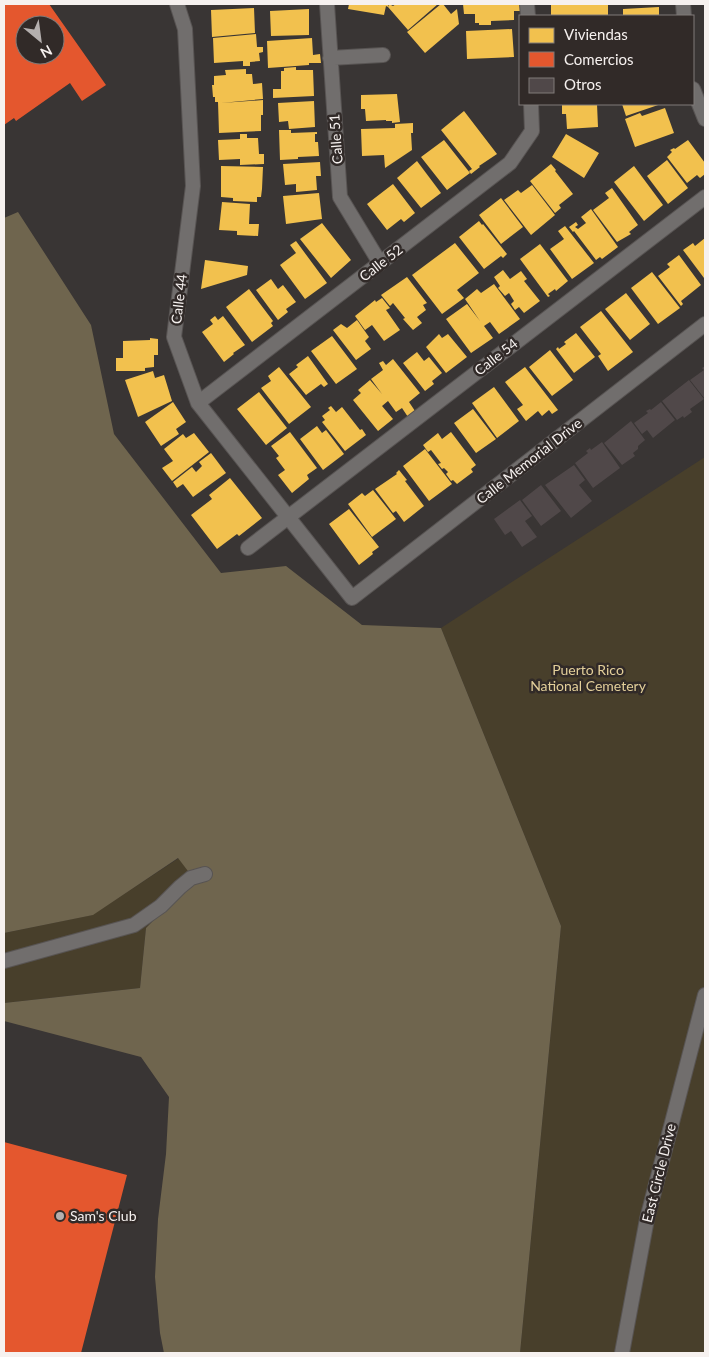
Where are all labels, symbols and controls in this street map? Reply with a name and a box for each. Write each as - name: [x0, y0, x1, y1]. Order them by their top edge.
- north arrow: [15, 15, 65, 65]
- legend: [519, 15, 694, 105]
- text: Viviendas: [564, 25, 628, 43]
- text: N: [38, 42, 55, 62]
- text: Comercios: [564, 50, 634, 68]
- text: Otros: [564, 75, 602, 93]
- street label: Calle 51: [325, 113, 346, 165]
- street label: Calle 52: [356, 240, 406, 285]
- street label: Calle 44: [167, 273, 190, 325]
- street label: Calle 54: [471, 334, 521, 379]
- street label: Calle Memorial Drive: [473, 414, 585, 507]
- park label: Puerto Rico National Cemetery: [530, 661, 647, 694]
- street label: East Circle Drive: [638, 1122, 679, 1224]
- place label: Sam's Club: [70, 1207, 137, 1224]
- marker: Sam's Club: [54, 1210, 66, 1222]

